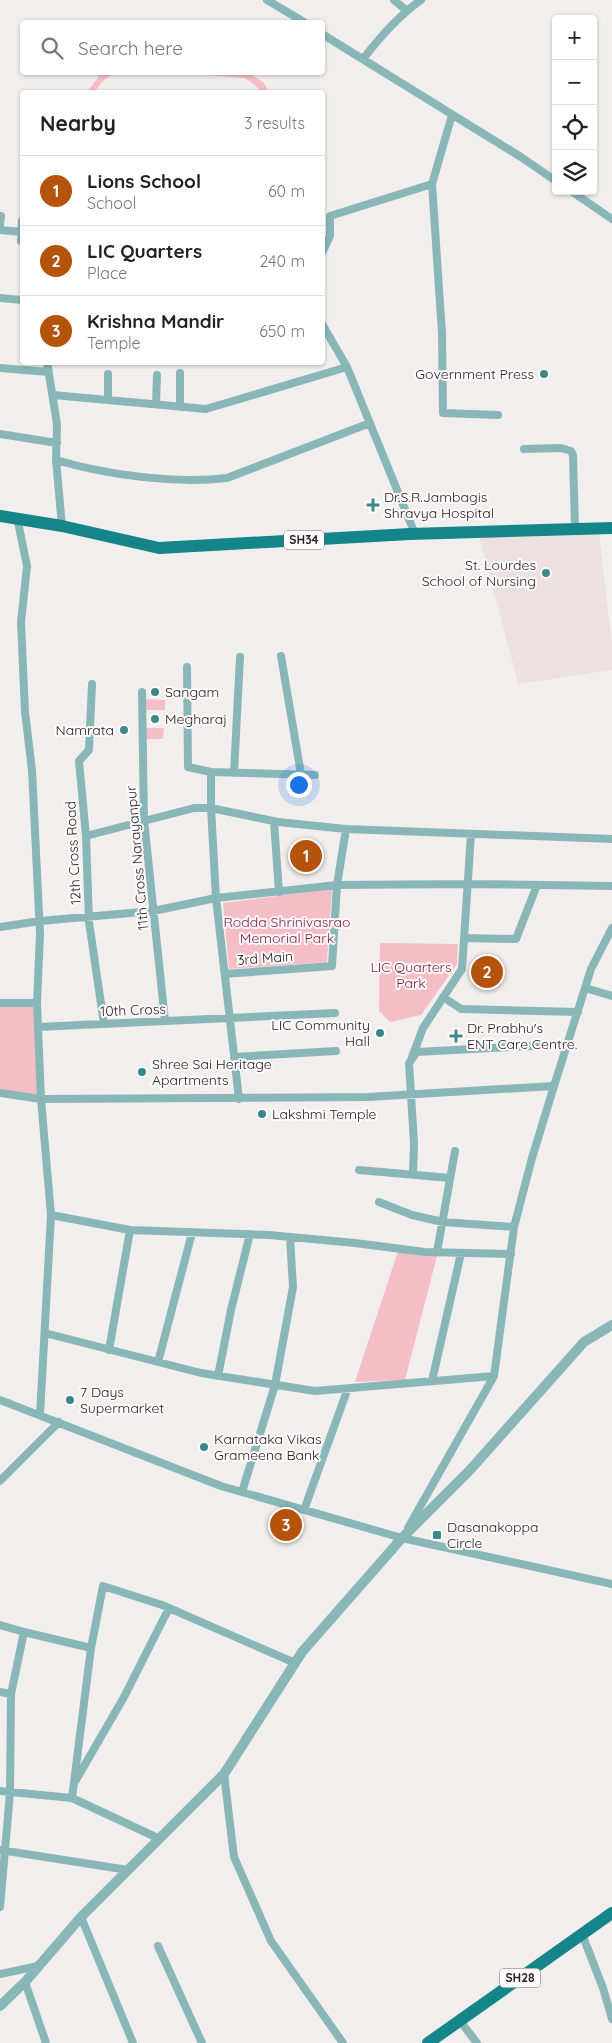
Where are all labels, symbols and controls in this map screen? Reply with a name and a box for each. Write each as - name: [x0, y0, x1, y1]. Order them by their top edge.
- map controls: [552, 15, 597, 195]
- button: +: [552, 15, 597, 60]
- search box: [20, 20, 325, 75]
- icon: search: [38, 34, 66, 62]
- text: Search here: [78, 36, 183, 60]
- button: −: [552, 60, 597, 105]
- button: locate: [552, 105, 597, 150]
- text: Nearby: [40, 110, 116, 136]
- text: 3 results: [244, 113, 305, 133]
- button: layers: [552, 150, 597, 195]
- text: Lions School: [87, 169, 201, 193]
- text: 1: [53, 181, 59, 201]
- text: 60 m: [268, 181, 305, 201]
- text: School: [87, 193, 136, 213]
- text: LIC Quarters: [87, 239, 202, 263]
- text: 2: [51, 251, 61, 271]
- text: 240 m: [259, 251, 305, 271]
- text: Place: [87, 263, 127, 283]
- text: Krishna Mandir: [87, 309, 224, 333]
- text: 3: [52, 321, 60, 341]
- text: 650 m: [259, 321, 305, 341]
- text: Temple: [87, 333, 141, 353]
- place label: Government Press: [415, 365, 534, 383]
- marker: Government Press: [538, 368, 550, 380]
- place label: Dr.S.R.Jambagis Shravya Hospital: [384, 488, 494, 522]
- marker: Dr.S.R.Jambagis Shravya Hospital: [366, 498, 380, 512]
- road number: SH34: [284, 530, 324, 550]
- place label: St. Lourdes School of Nursing: [422, 556, 536, 590]
- marker: St. Lourdes School of Nursing: [540, 567, 552, 579]
- place label: Sangam: [165, 683, 219, 701]
- marker: Sangam: [149, 686, 161, 698]
- place label: Megharaj: [165, 710, 227, 728]
- marker: Megharaj: [149, 713, 161, 725]
- place label: Namrata: [56, 721, 114, 739]
- marker: Namrata: [118, 724, 130, 736]
- your location: [286, 772, 312, 798]
- street label: 11th Cross Narayanpur: [122, 784, 152, 931]
- street label: 12th Cross Road: [61, 801, 85, 905]
- pin: 1: [290, 837, 322, 875]
- park label: Rodda Shrinivasrao Memorial Park: [224, 913, 350, 947]
- street label: 3rd Main: [237, 947, 293, 969]
- pin: 2: [471, 953, 503, 991]
- park label: LIC Quarters Park: [370, 958, 452, 992]
- street label: 10th Cross: [100, 1000, 166, 1020]
- place label: LIC Community Hall: [271, 1016, 370, 1050]
- place label: Dr. Prabhu's ENT Care Centre.: [467, 1019, 577, 1053]
- marker: LIC Community Hall: [374, 1027, 386, 1039]
- marker: Dr. Prabhu's ENT Care Centre.: [449, 1029, 463, 1043]
- place label: Shree Sai Heritage Apartments: [152, 1055, 272, 1089]
- marker: Shree Sai Heritage Apartments: [136, 1066, 148, 1078]
- place label: Lakshmi Temple: [272, 1105, 376, 1123]
- marker: Lakshmi Temple: [256, 1108, 268, 1120]
- place label: 7 Days Supermarket: [80, 1383, 164, 1417]
- marker: 7 Days Supermarket: [64, 1394, 76, 1406]
- place label: Karnataka Vikas Grameena Bank: [214, 1430, 322, 1464]
- marker: Karnataka Vikas Grameena Bank: [198, 1441, 210, 1453]
- pin: 3: [270, 1506, 302, 1544]
- place label: Dasanakoppa Circle: [447, 1518, 538, 1552]
- marker: Dasanakoppa Circle: [431, 1529, 443, 1541]
- road number: SH28: [500, 1969, 540, 1988]

